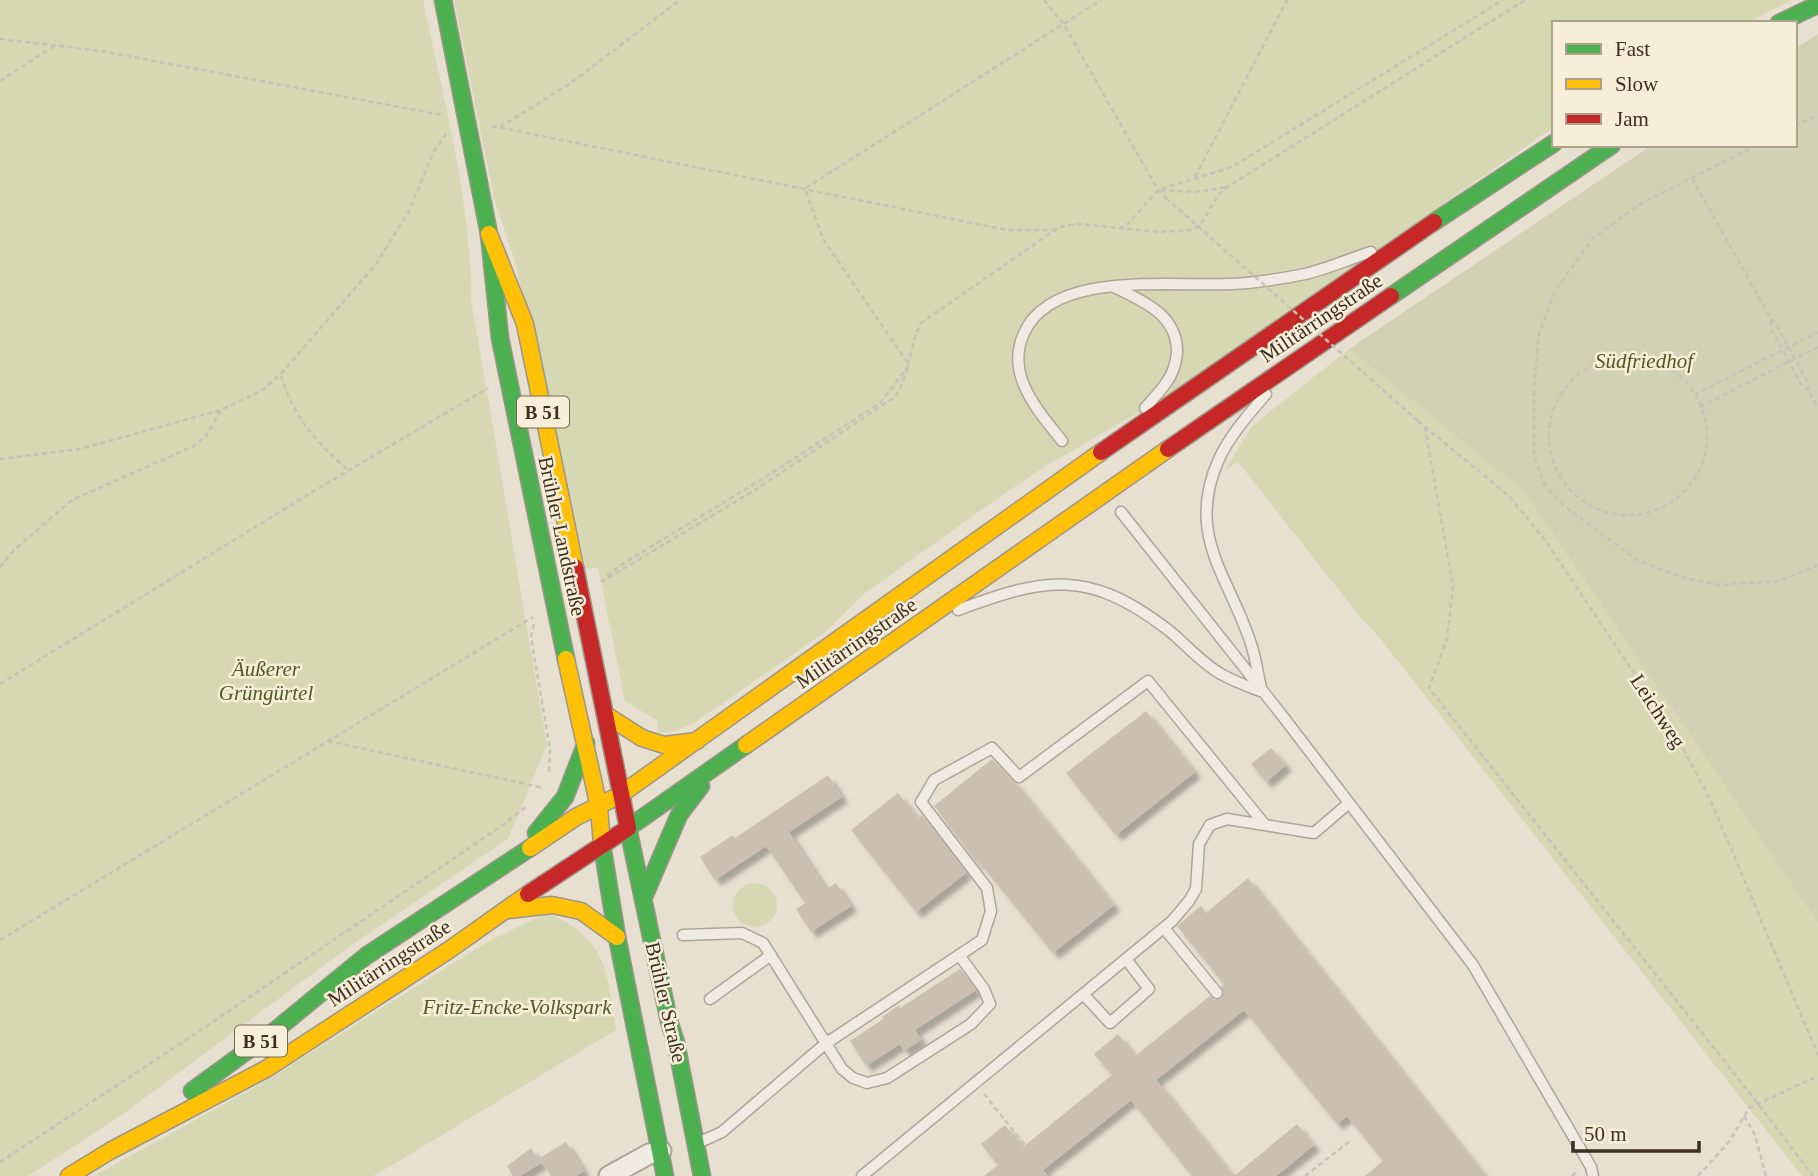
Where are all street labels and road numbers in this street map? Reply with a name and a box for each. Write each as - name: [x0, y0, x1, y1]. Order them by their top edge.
- street label: Militärringstraße: [1255, 268, 1387, 368]
- road number: B 51: [517, 396, 569, 428]
- street label: Brühler Landstraße: [533, 454, 591, 618]
- street label: Militärringstraße: [791, 592, 921, 694]
- street label: Leichweg: [1625, 670, 1691, 753]
- street label: Militärringstraße: [323, 914, 455, 1012]
- street label: Brühler Straße: [640, 939, 692, 1065]
- road number: B 51: [235, 1026, 287, 1056]

